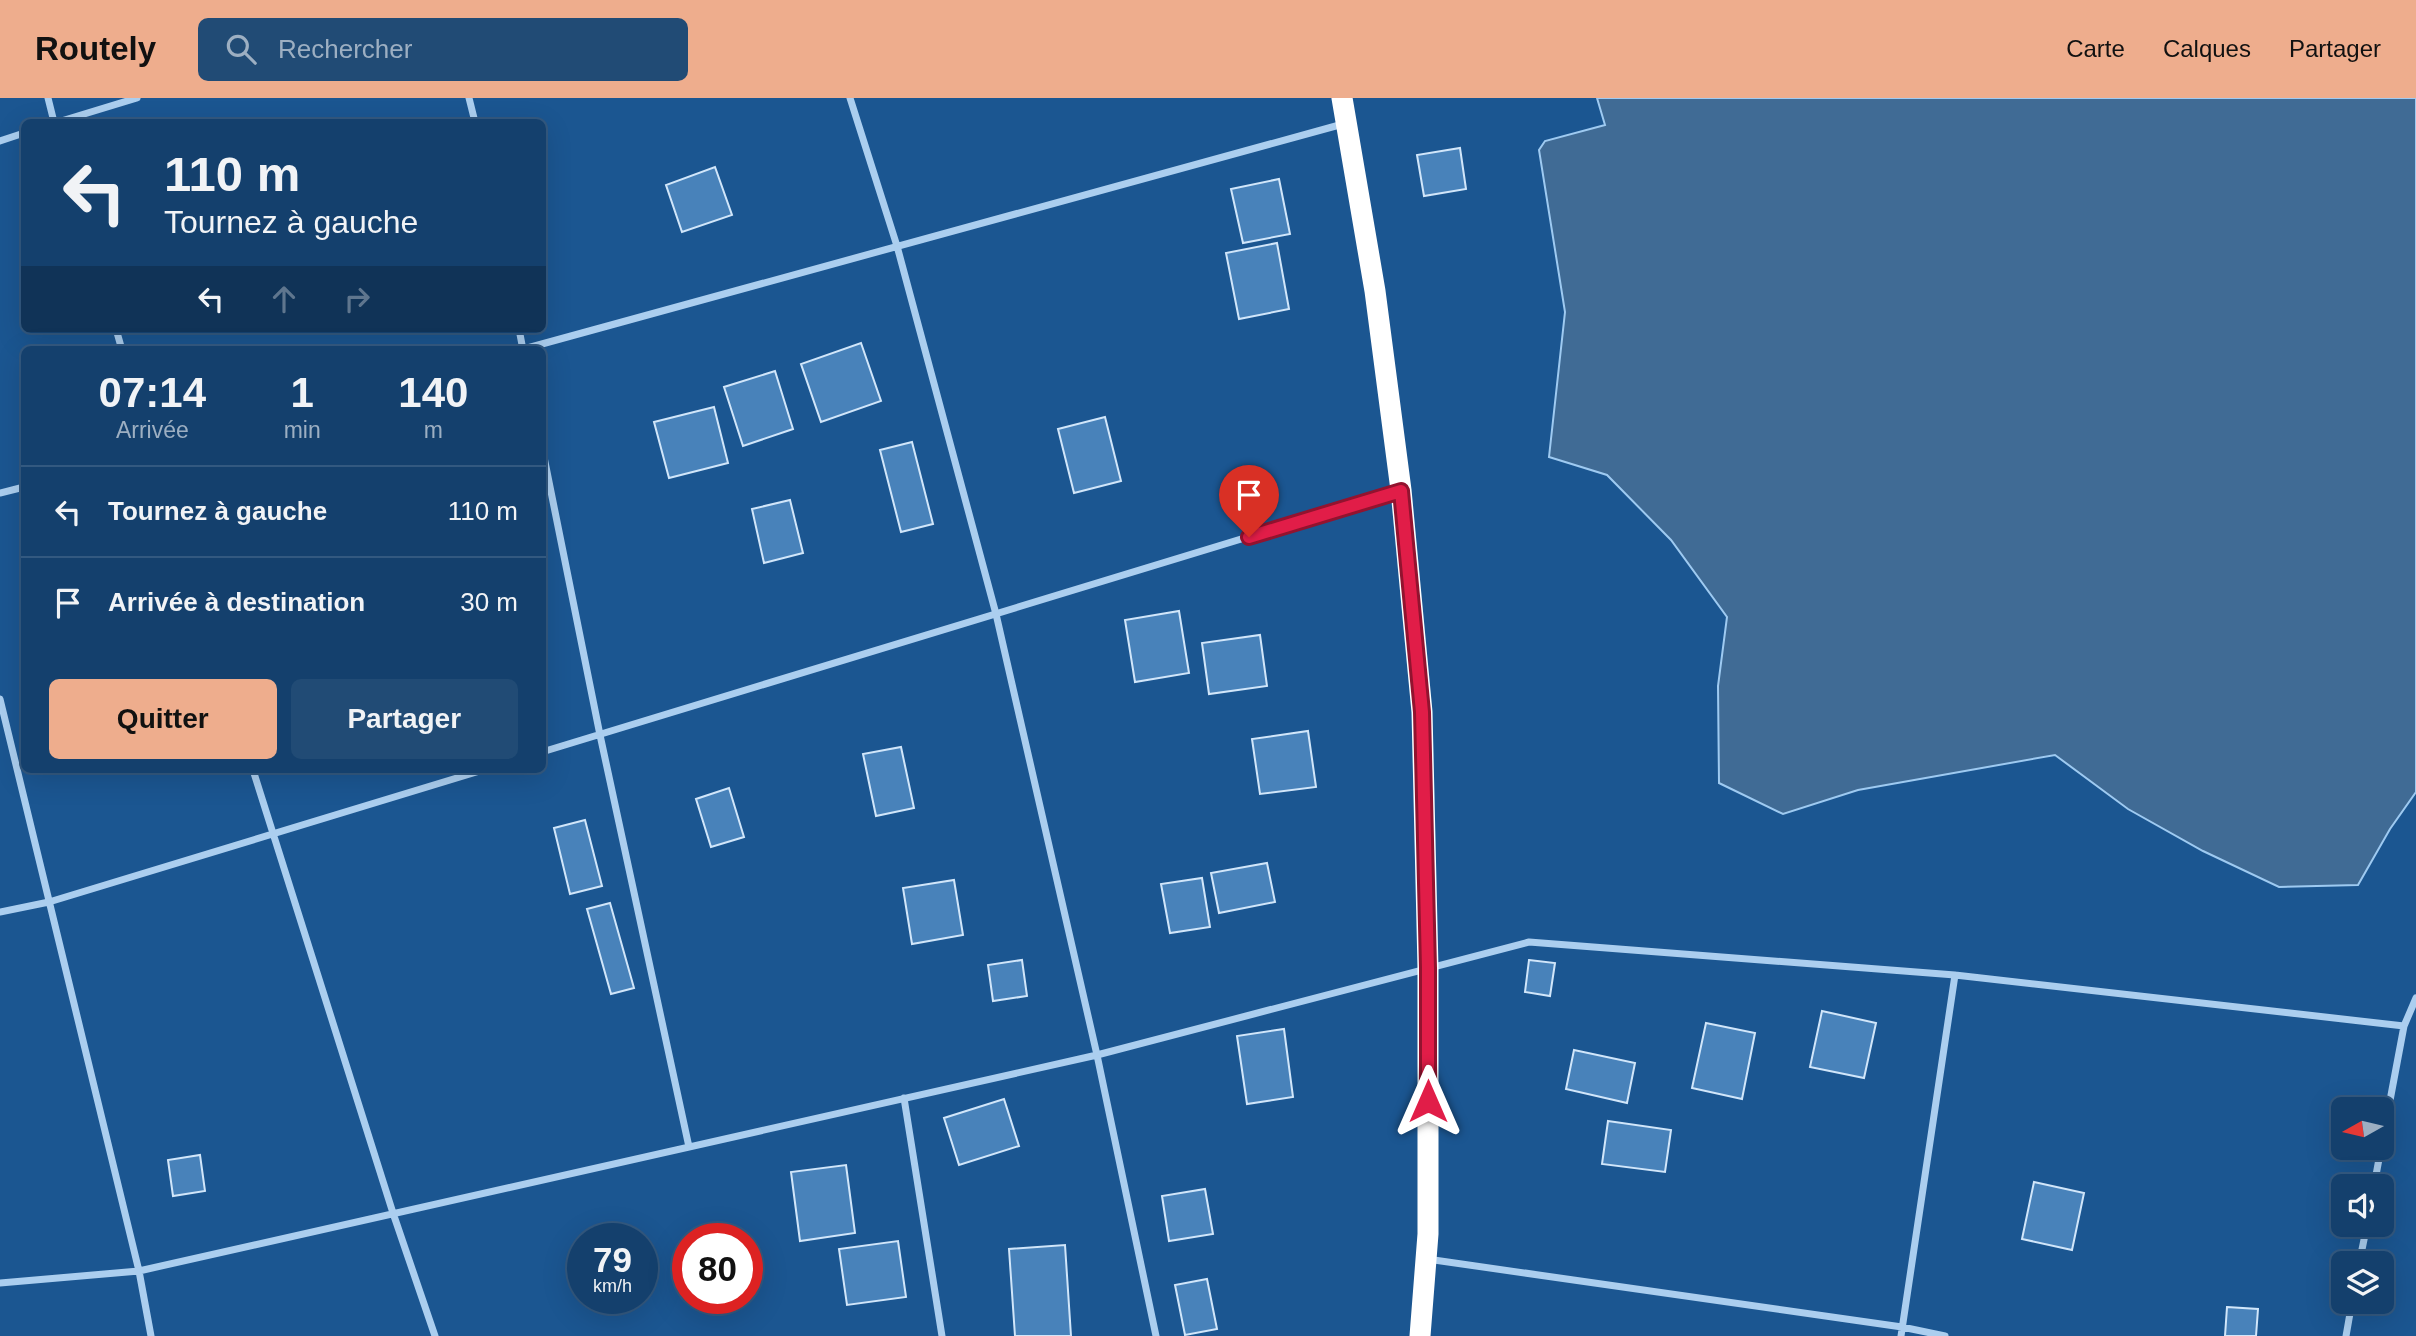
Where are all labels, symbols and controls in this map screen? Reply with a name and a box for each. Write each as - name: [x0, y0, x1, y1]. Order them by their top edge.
- search box: [198, 18, 688, 81]
- text: Routely: [35, 30, 156, 67]
- icon: search: [222, 30, 260, 68]
- text: Rechercher: [278, 34, 412, 64]
- text: Carte: [2066, 35, 2125, 62]
- text: Calques: [2163, 35, 2251, 62]
- text: Partager: [2289, 35, 2381, 62]
- icon: left: [49, 147, 140, 238]
- text: 110 m: [164, 147, 300, 201]
- text: Tournez à gauche: [164, 204, 418, 240]
- icon: left: [192, 280, 230, 318]
- icon: ahead: [265, 280, 303, 318]
- icon: right: [338, 280, 376, 318]
- text: 07:14: [99, 369, 206, 416]
- text: 1: [290, 369, 314, 416]
- text: 140: [398, 369, 468, 416]
- text: Arrivée: [116, 417, 189, 443]
- text: min: [284, 417, 321, 443]
- text: m: [424, 417, 443, 443]
- pin: [1219, 465, 1279, 537]
- icon: arrive: [1230, 476, 1268, 514]
- icon: left: [49, 493, 87, 531]
- text: Tournez à gauche: [108, 496, 327, 526]
- text: 110 m: [448, 496, 518, 526]
- icon: arrive: [49, 584, 87, 622]
- text: Arrivée à destination: [108, 587, 365, 617]
- text: 30 m: [460, 587, 518, 617]
- button: Quitter: [49, 679, 277, 759]
- button: Partager: [291, 679, 518, 759]
- position arrow: [1391, 1064, 1465, 1138]
- north arrow: [2331, 1097, 2394, 1160]
- map controls: [2331, 1097, 2394, 1314]
- button: sound: [2331, 1174, 2394, 1237]
- speed limit sign: 80: [672, 1223, 763, 1314]
- text: 79: [593, 1240, 632, 1279]
- button: layers: [2331, 1251, 2394, 1314]
- text: km/h: [593, 1276, 632, 1296]

